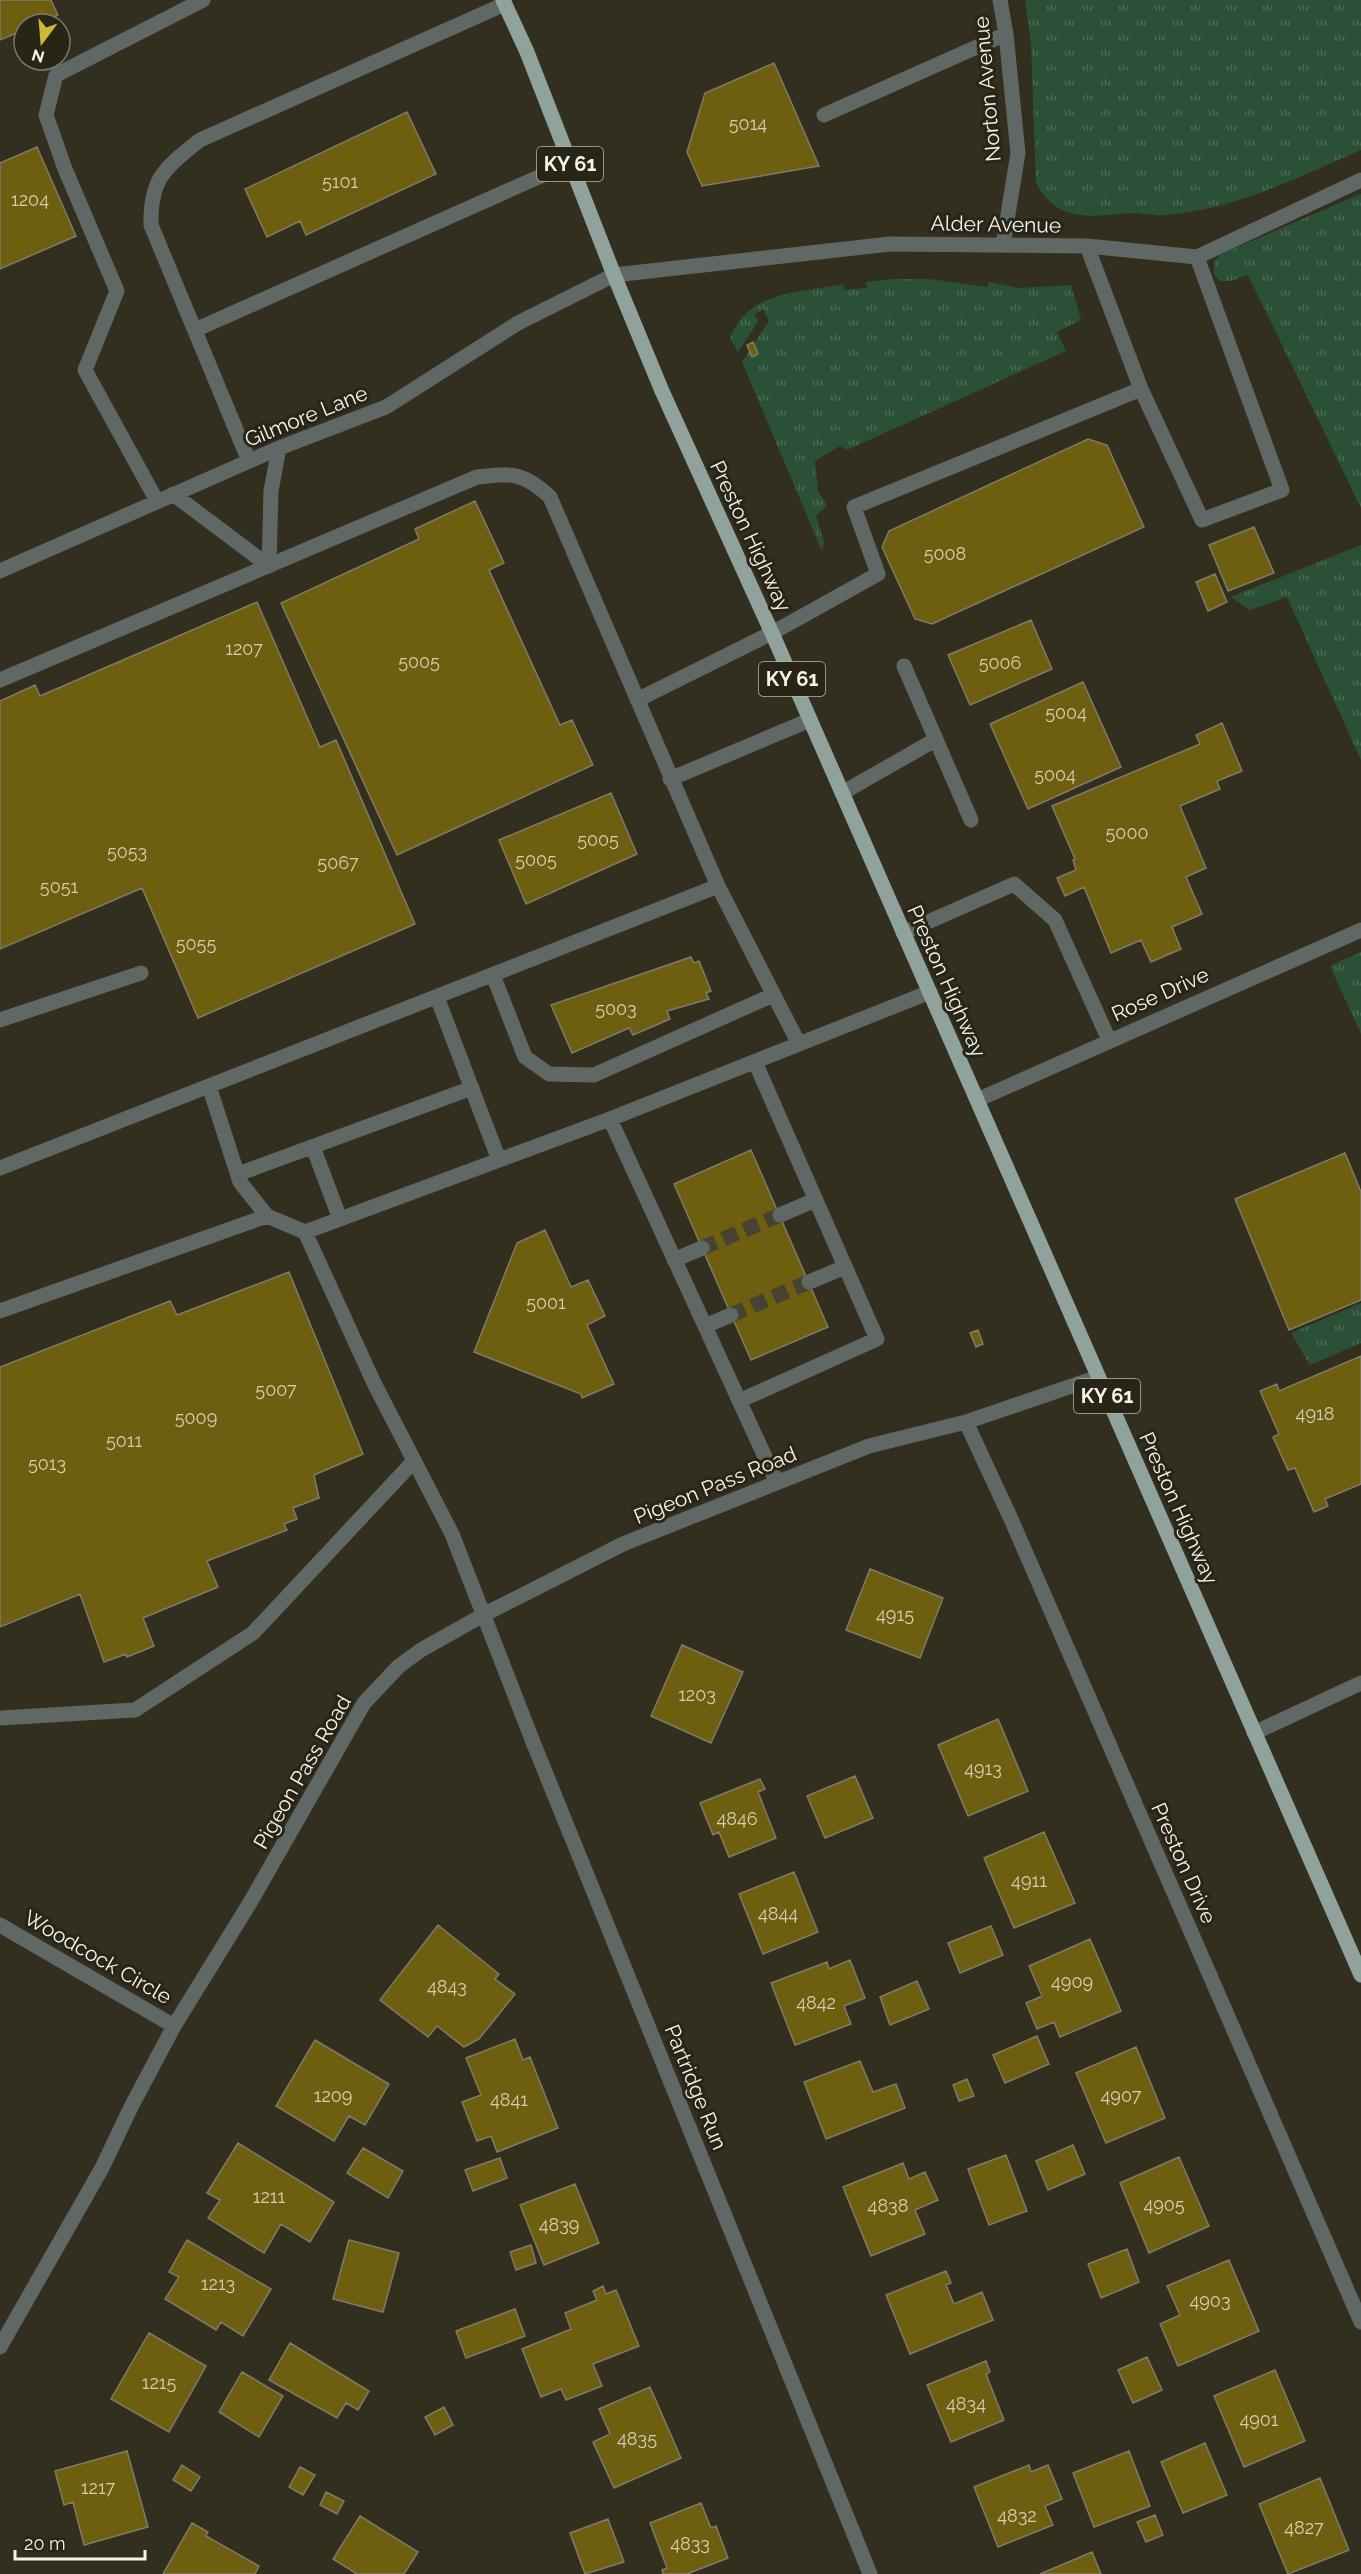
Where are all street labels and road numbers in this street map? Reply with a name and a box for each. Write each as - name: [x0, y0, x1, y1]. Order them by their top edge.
- street label: Norton Avenue: [968, 15, 1006, 163]
- road number: KY 61: [537, 147, 603, 181]
- street label: Alder Avenue: [931, 210, 1061, 238]
- street label: Gilmore Lane: [241, 380, 371, 452]
- street label: Preston Highway: [705, 456, 797, 616]
- road number: KY 61: [759, 662, 825, 696]
- street label: Preston Highway: [902, 901, 992, 1061]
- street label: Rose Drive: [1108, 961, 1212, 1027]
- road number: KY 61: [1074, 1379, 1140, 1413]
- street label: Preston Highway: [1134, 1428, 1224, 1588]
- street label: Pigeon Pass Road: [630, 1441, 800, 1529]
- street label: Pigeon Pass Road: [248, 1691, 356, 1853]
- street label: Preston Drive: [1146, 1799, 1222, 1927]
- street label: Woodcock Circle: [20, 1905, 176, 2009]
- street label: Partridge Run: [660, 2021, 732, 2153]

